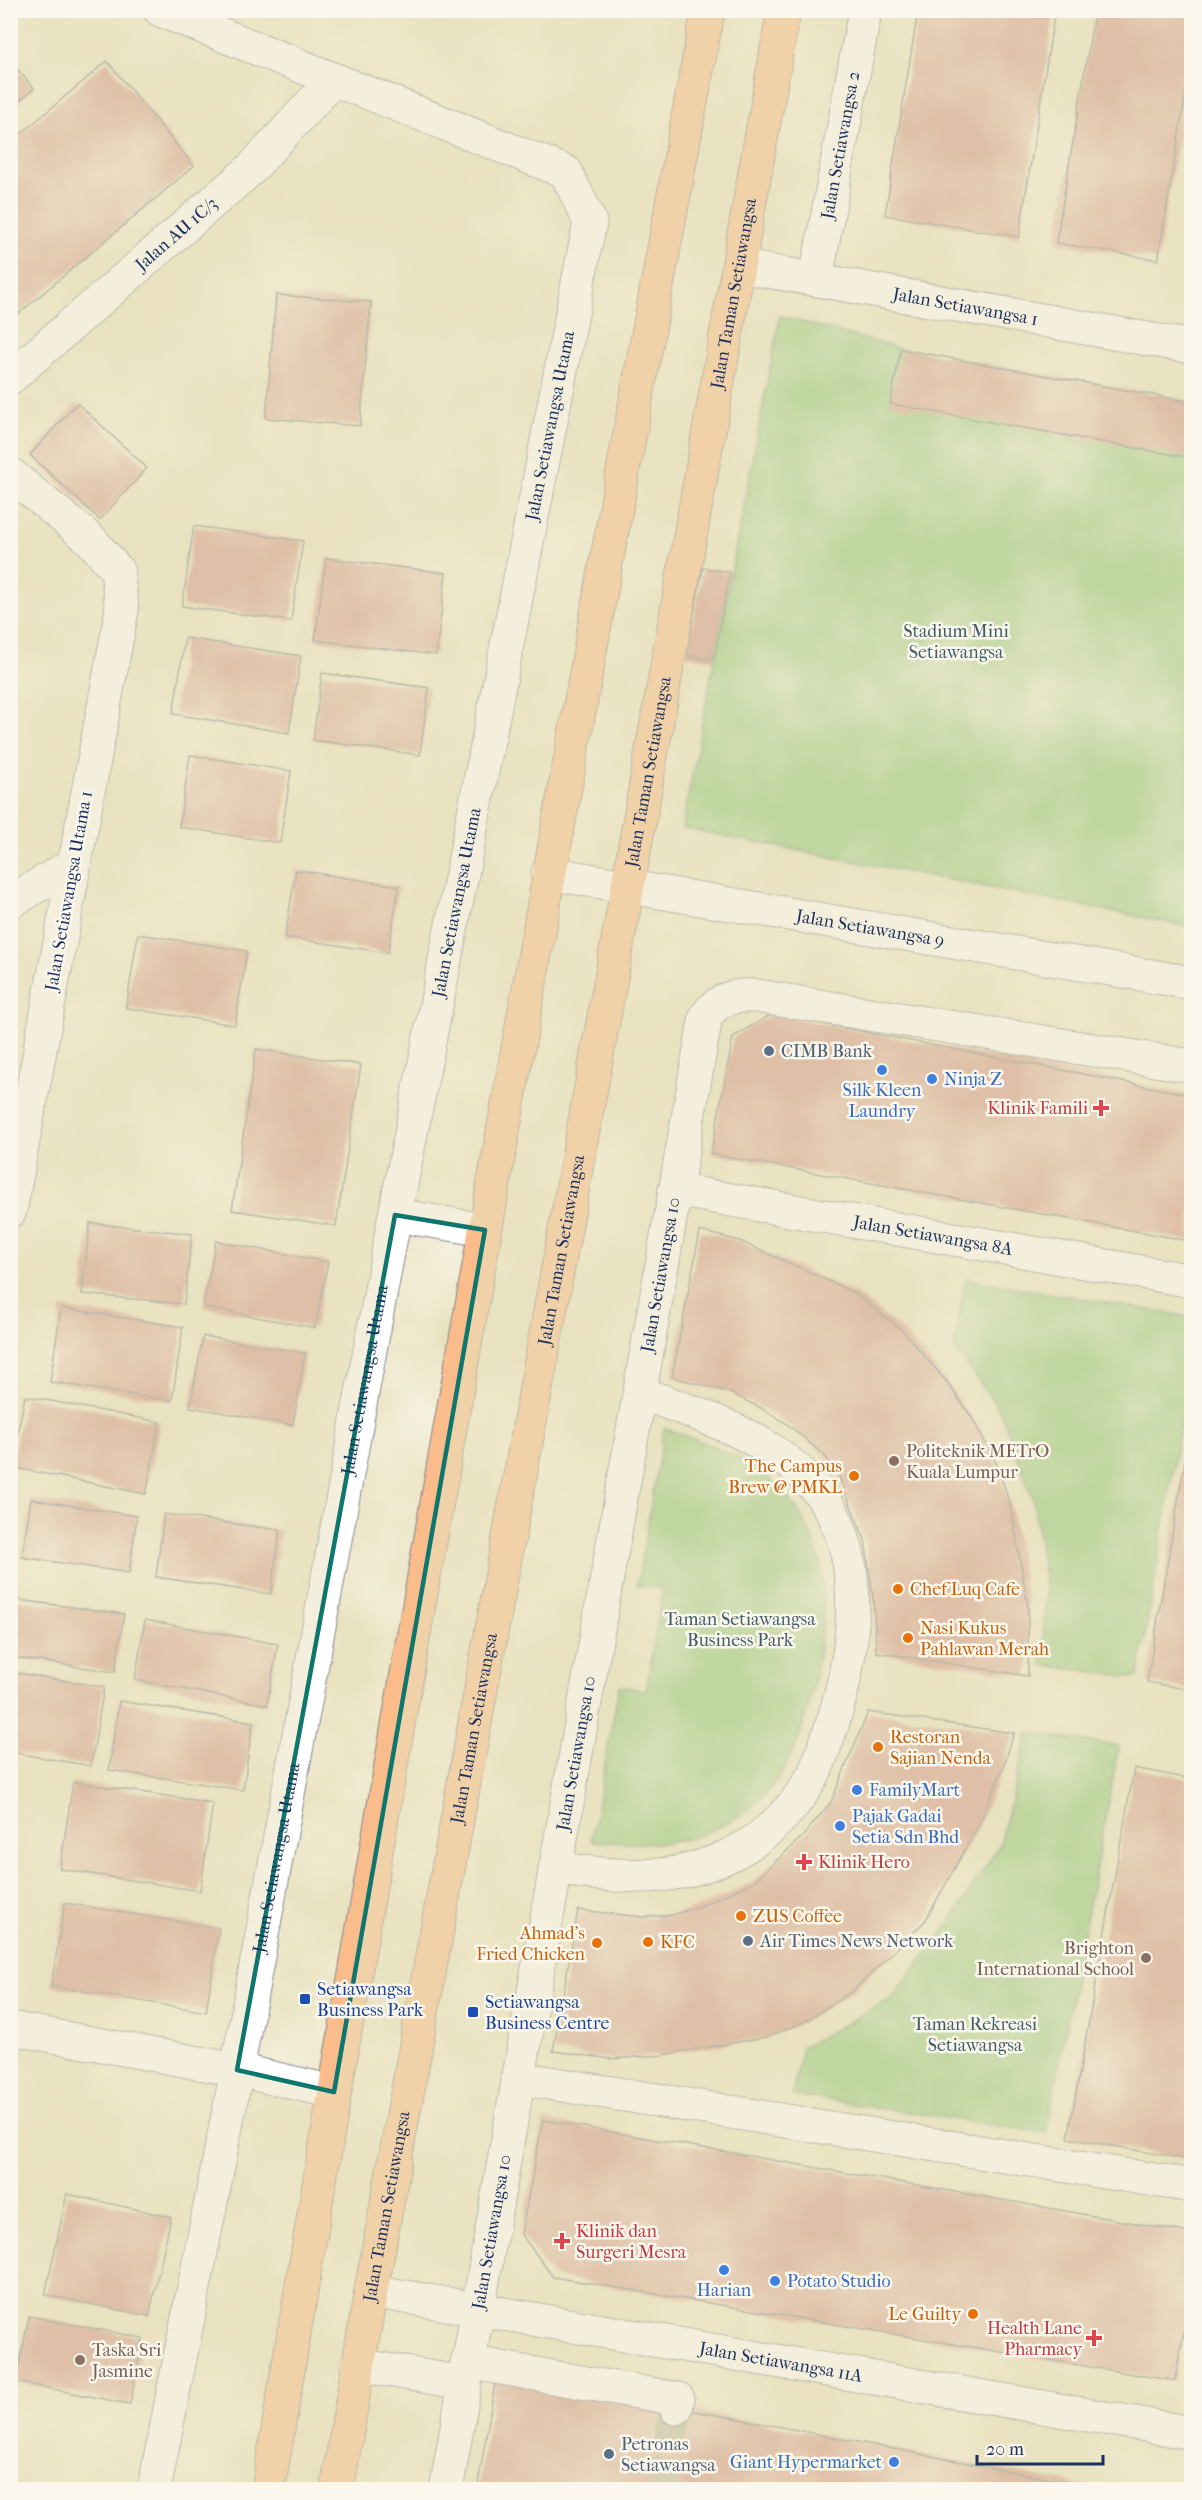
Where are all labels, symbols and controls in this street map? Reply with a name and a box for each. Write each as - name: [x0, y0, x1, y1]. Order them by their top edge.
- street label: Jalan Setiawangsa 2: [816, 70, 864, 223]
- street label: Jalan AU 1C/3: [129, 193, 222, 276]
- street label: Jalan Taman Setiawangsa: [706, 196, 761, 393]
- street label: Jalan Setiawangsa 1: [889, 283, 1040, 330]
- street label: Jalan Setiawangsa Utama: [521, 328, 579, 524]
- park label: Stadium Mini Setiawangsa: [903, 621, 1009, 663]
- street label: Jalan Taman Setiawangsa: [620, 674, 676, 871]
- street label: Jalan Setiawangsa Utama 1: [41, 789, 97, 995]
- street label: Jalan Setiawangsa Utama: [427, 805, 485, 1001]
- street label: Jalan Setiawangsa 9: [793, 905, 946, 951]
- place label: CIMB Bank: [781, 1041, 873, 1062]
- marker: CIMB Bank: [762, 1044, 776, 1058]
- marker: Silk Kleen Laundry: [875, 1063, 889, 1077]
- place label: Ninja Z: [944, 1069, 1002, 1090]
- marker: Ninja Z: [925, 1072, 939, 1086]
- place label: Silk Kleen Laundry: [843, 1080, 922, 1122]
- place label: Klinik Famili: [987, 1098, 1089, 1119]
- marker: Klinik Famili: [1092, 1099, 1110, 1117]
- street label: Jalan Taman Setiawangsa: [533, 1152, 589, 1349]
- street label: Jalan Setiawangsa 10: [636, 1196, 684, 1356]
- street label: Jalan Setiawangsa 8A: [850, 1211, 1015, 1260]
- street label: Jalan Setiawangsa Utama: [336, 1282, 393, 1478]
- place label: Politeknik METrO Kuala Lumpur: [906, 1441, 1049, 1483]
- marker: Politeknik METrO Kuala Lumpur: [887, 1454, 901, 1468]
- place label: The Campus Brew @ PMKL: [728, 1456, 842, 1498]
- marker: The Campus Brew @ PMKL: [847, 1469, 861, 1483]
- place label: Chef Luq Cafe: [910, 1579, 1020, 1600]
- marker: Chef Luq Cafe: [891, 1582, 905, 1596]
- park label: Taman Setiawangsa Business Park: [665, 1609, 816, 1651]
- place label: Nasi Kukus Pahlawan Merah: [920, 1618, 1049, 1660]
- street label: Jalan Taman Setiawangsa: [446, 1631, 502, 1827]
- marker: Nasi Kukus Pahlawan Merah: [901, 1631, 915, 1645]
- street label: Jalan Setiawangsa 10: [552, 1674, 600, 1834]
- place label: Restoran Sajian Nenda: [890, 1727, 992, 1769]
- marker: Restoran Sajian Nenda: [871, 1740, 885, 1754]
- street label: Jalan Setiawangsa Utama: [248, 1760, 304, 1956]
- place label: FamilyMart: [869, 1780, 961, 1801]
- marker: FamilyMart: [850, 1783, 864, 1797]
- place label: Pajak Gadai Setia Sdn Bhd: [852, 1806, 959, 1848]
- marker: Pajak Gadai Setia Sdn Bhd: [833, 1819, 847, 1833]
- place label: Klinik Hero: [818, 1852, 910, 1873]
- marker: Klinik Hero: [795, 1853, 813, 1871]
- place label: ZUS Coffee: [753, 1906, 842, 1927]
- marker: ZUS Coffee: [734, 1909, 748, 1923]
- place label: Ahmad's Fried Chicken: [476, 1923, 586, 1965]
- place label: Air Times News Network: [759, 1931, 954, 1952]
- place label: KFC: [660, 1932, 695, 1953]
- marker: Air Times News Network: [741, 1934, 755, 1948]
- marker: KFC: [641, 1935, 655, 1949]
- marker: Ahmad's Fried Chicken: [590, 1936, 604, 1950]
- place label: Brighton International School: [976, 1938, 1135, 1980]
- marker: Brighton International School: [1139, 1951, 1153, 1965]
- place label: Setiawangsa Business Park: [317, 1979, 424, 2021]
- marker: Setiawangsa Business Park: [298, 1992, 312, 2006]
- place label: Setiawangsa Business Centre: [485, 1992, 610, 2034]
- marker: Setiawangsa Business Centre: [466, 2005, 480, 2019]
- park label: Taman Rekreasi Setiawangsa: [913, 2014, 1038, 2056]
- street label: Jalan Taman Setiawangsa: [359, 2109, 414, 2305]
- street label: Jalan Setiawangsa 10: [467, 2153, 515, 2313]
- place label: Klinik dan Surgeri Mesra: [576, 2221, 687, 2263]
- marker: Klinik dan Surgeri Mesra: [553, 2232, 571, 2250]
- marker: Harian: [717, 2263, 731, 2277]
- place label: Potato Studio: [787, 2271, 891, 2292]
- marker: Potato Studio: [768, 2274, 782, 2288]
- place label: Harian: [697, 2280, 752, 2301]
- place label: Le Guilty: [888, 2304, 962, 2325]
- marker: Le Guilty: [966, 2307, 980, 2321]
- place label: Health Lane Pharmacy: [987, 2318, 1083, 2360]
- marker: Health Lane Pharmacy: [1087, 2331, 1101, 2345]
- street label: Jalan Setiawangsa 11A: [696, 2337, 864, 2386]
- place label: Taska Sri Jasmine: [90, 2340, 162, 2382]
- marker: Taska Sri Jasmine: [73, 2353, 87, 2367]
- scale bar: [977, 2428, 1103, 2466]
- place label: Petronas Setiawangsa: [621, 2434, 716, 2476]
- text: 20 m: [986, 2439, 1024, 2460]
- marker: Petronas Setiawangsa: [602, 2447, 616, 2461]
- place label: Giant Hypermarket: [730, 2452, 883, 2473]
- marker: Giant Hypermarket: [887, 2455, 901, 2469]

